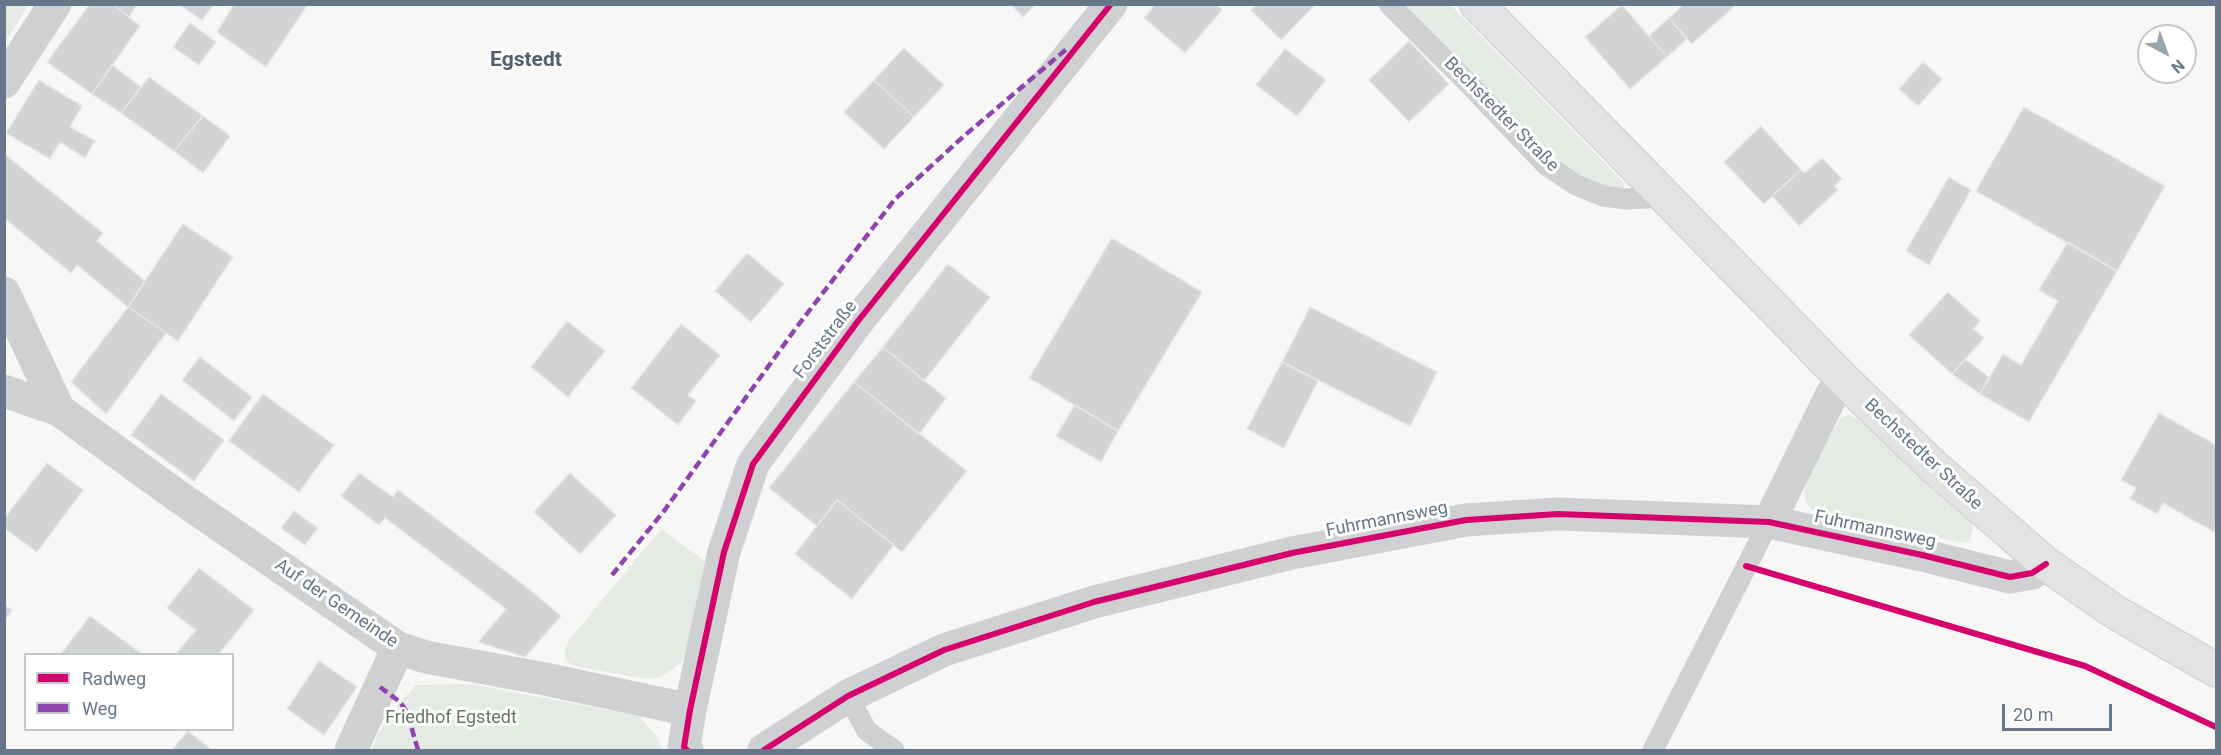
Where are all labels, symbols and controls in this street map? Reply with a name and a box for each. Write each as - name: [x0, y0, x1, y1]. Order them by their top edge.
- north arrow: [2137, 24, 2197, 84]
- district label: Egstedt: [490, 48, 562, 74]
- street label: Bechstedter Straße: [1439, 53, 1563, 177]
- text: N: [2167, 56, 2188, 77]
- street label: Forststraße: [790, 297, 862, 383]
- street label: Bechstedter Straße: [1860, 395, 1986, 515]
- street label: Fuhrmannsweg: [1324, 498, 1450, 542]
- street label: Fuhrmannsweg: [1812, 507, 1938, 553]
- street label: Auf der Gemeinde: [270, 555, 402, 653]
- legend: [24, 653, 234, 731]
- text: Radweg: [82, 668, 146, 689]
- scale bar: [2005, 692, 2114, 730]
- text: Weg: [82, 698, 117, 719]
- text: 20 m: [2013, 704, 2053, 725]
- park label: Friedhof Egstedt: [385, 707, 517, 729]

